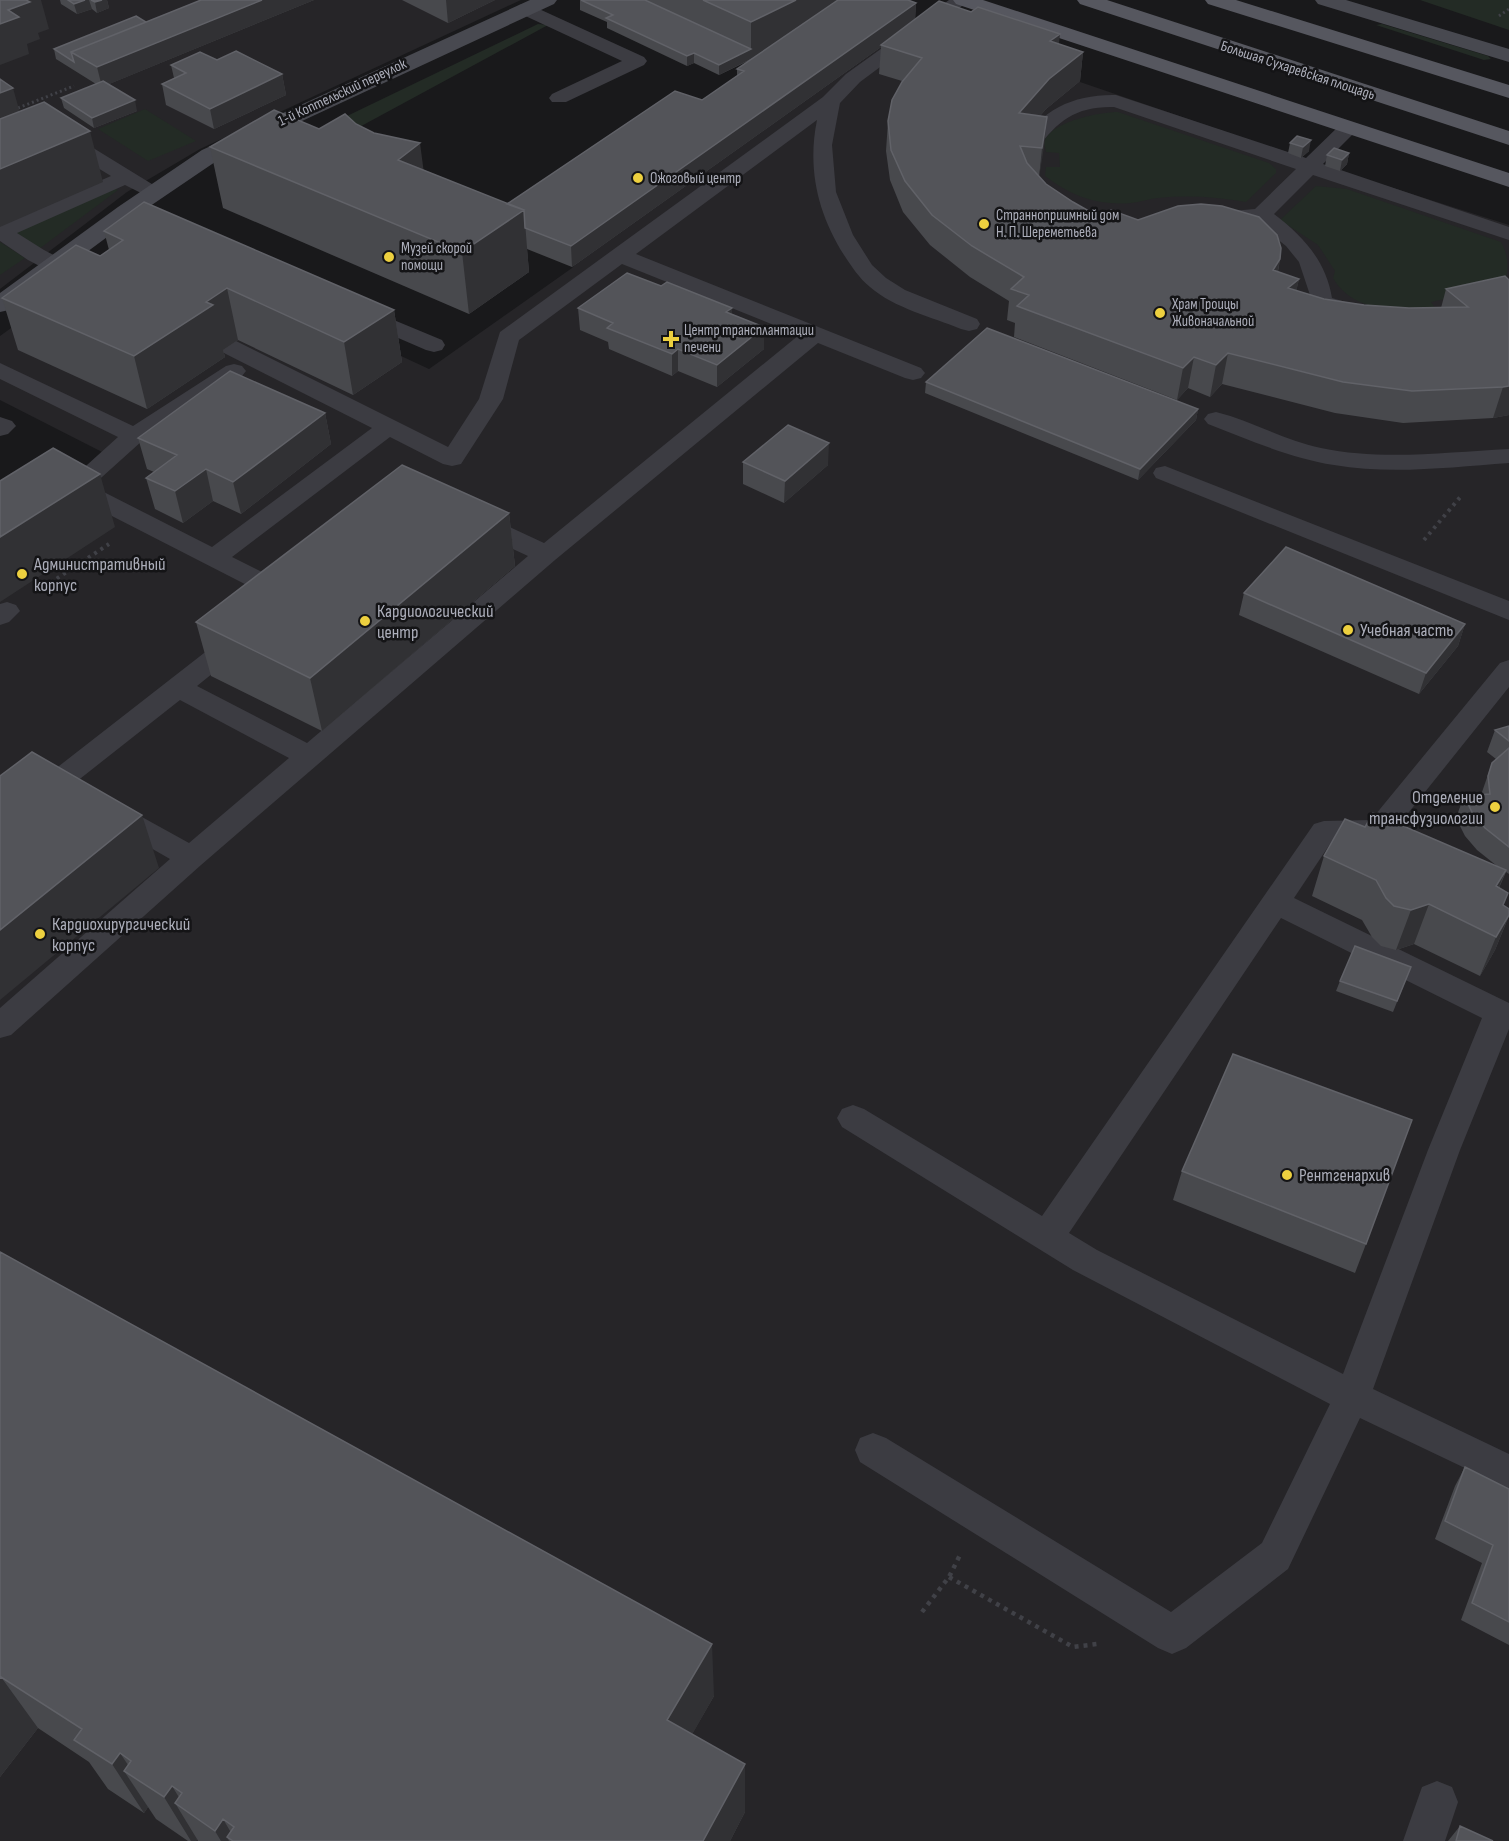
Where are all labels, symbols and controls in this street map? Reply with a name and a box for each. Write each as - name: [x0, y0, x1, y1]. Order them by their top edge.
- street label: Большая Сухаревская площадь: [1218, 37, 1377, 104]
- street label: 1-й Коптельский переулок: [275, 54, 410, 131]
- place label: Ожоговый центр: [650, 169, 741, 188]
- marker: Ожоговый центр: [631, 171, 645, 185]
- place label: Странноприимный дом Н. П. Шереметьева: [996, 206, 1119, 242]
- marker: Странноприимный дом Н. П. Шереметьева: [977, 217, 991, 231]
- place label: Музей скорой помощи: [401, 239, 472, 275]
- marker: Музей скорой помощи: [382, 250, 396, 264]
- place label: Храм Троицы Живоначальной: [1171, 295, 1254, 331]
- marker: Храм Троицы Живоначальной: [1153, 306, 1167, 320]
- place label: Центр трансплантации печени: [684, 321, 814, 357]
- marker: Центр трансплантации печени: [662, 330, 680, 348]
- place label: Административный корпус: [33, 554, 166, 596]
- marker: Административный корпус: [15, 567, 29, 581]
- place label: Кардиологический центр: [377, 601, 493, 643]
- marker: Кардиологический центр: [358, 614, 372, 628]
- place label: Учебная часть: [1360, 620, 1453, 641]
- marker: Учебная часть: [1341, 623, 1355, 637]
- place label: Отделение трансфузиологии: [1369, 787, 1483, 829]
- marker: Отделение трансфузиологии: [1488, 800, 1502, 814]
- place label: Кардиохирургический корпус: [52, 914, 190, 956]
- marker: Кардиохирургический корпус: [33, 927, 47, 941]
- place label: Рентгенархив: [1299, 1165, 1390, 1186]
- marker: Рентгенархив: [1280, 1168, 1294, 1182]

